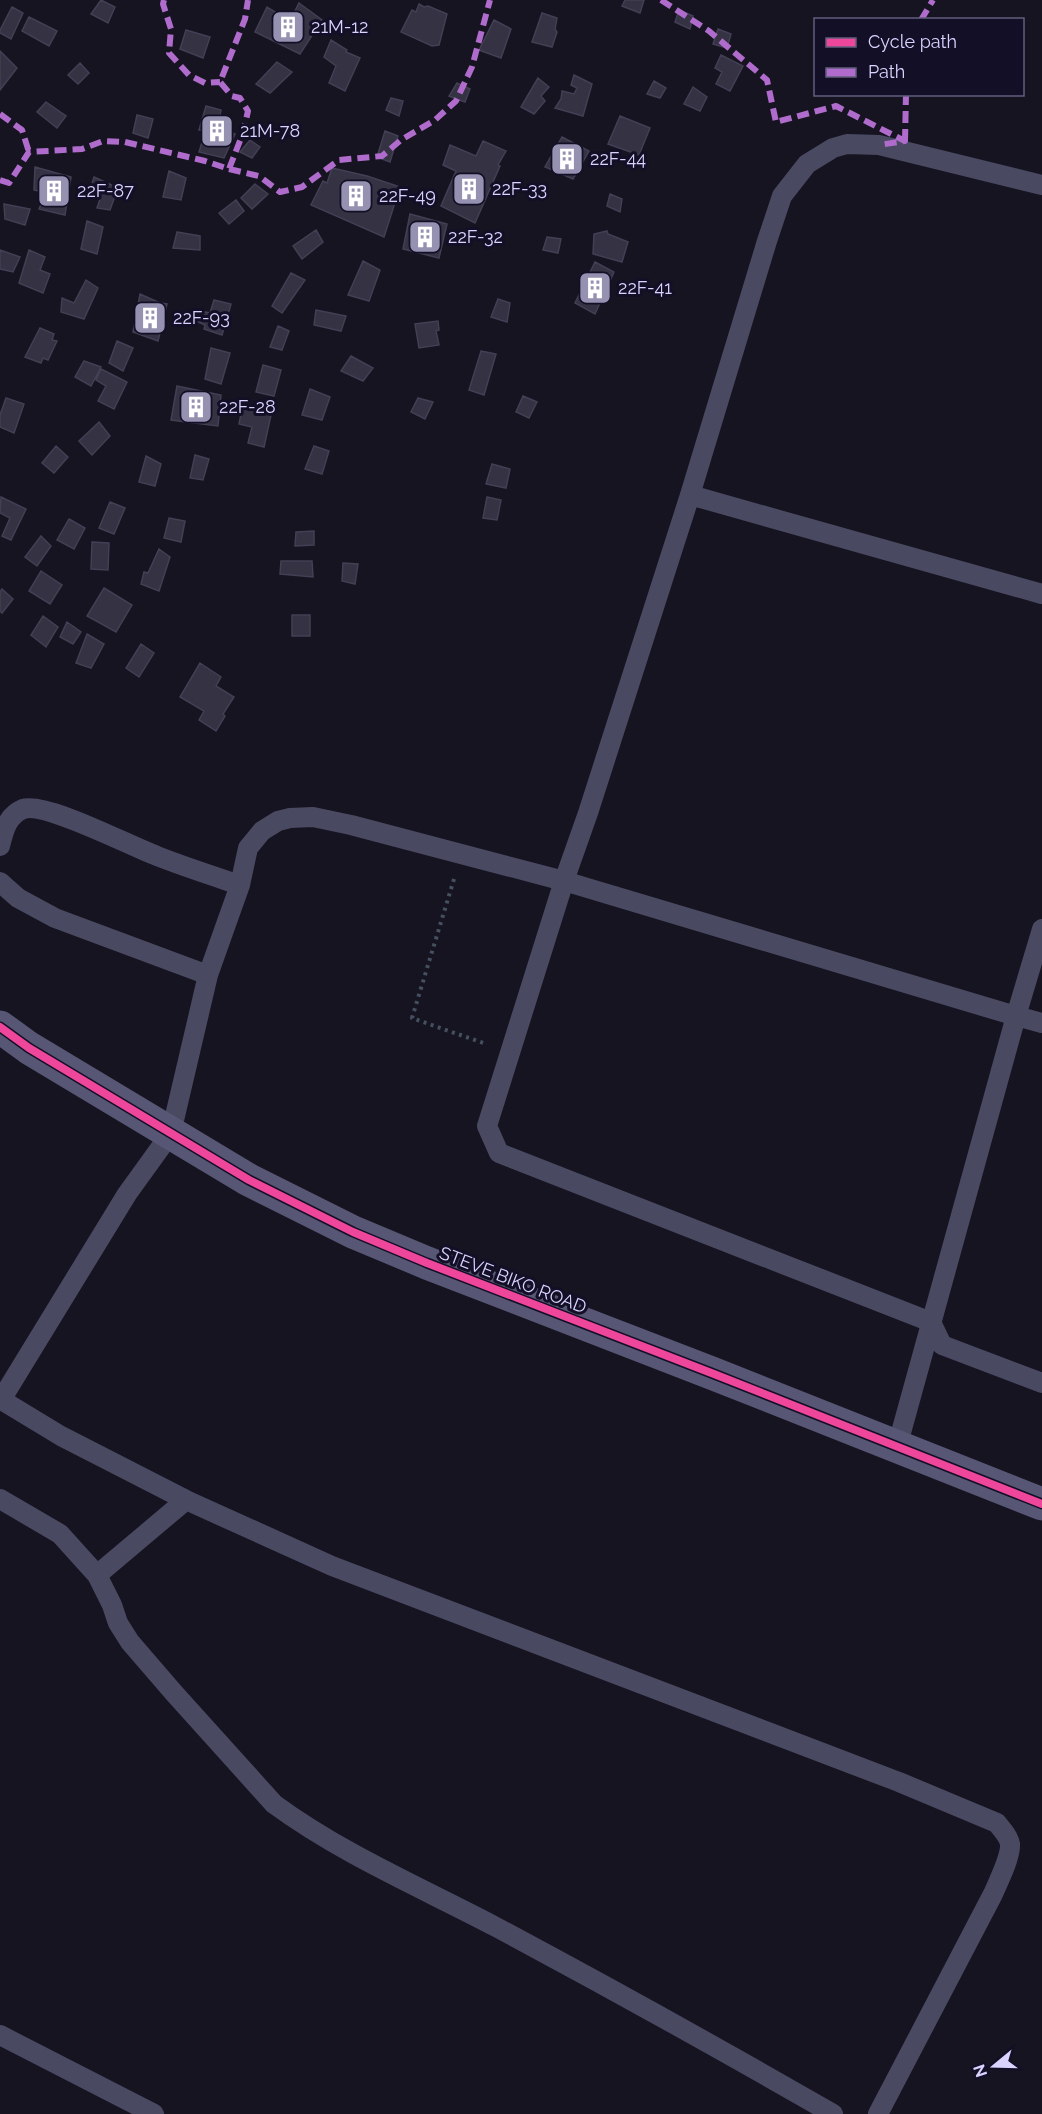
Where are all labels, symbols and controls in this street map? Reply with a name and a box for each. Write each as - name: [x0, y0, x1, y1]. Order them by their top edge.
- building icon: 21M-12: [270, 9, 306, 45]
- place label: 21M-12: [311, 16, 368, 37]
- legend: [814, 18, 1024, 96]
- text: Cycle path: [868, 31, 957, 52]
- text: Path: [868, 61, 905, 82]
- building icon: 21M-78: [199, 113, 235, 149]
- place label: 21M-78: [240, 120, 300, 141]
- building icon: 22F-44: [549, 141, 585, 177]
- place label: 22F-44: [590, 148, 646, 169]
- building icon: 22F-33: [451, 171, 487, 207]
- building icon: 22F-87: [36, 173, 72, 209]
- building icon: 22F-49: [338, 178, 374, 214]
- place label: 22F-33: [492, 178, 547, 199]
- place label: 22F-87: [77, 180, 134, 201]
- place label: 22F-49: [379, 185, 436, 206]
- building icon: 22F-32: [407, 219, 443, 255]
- place label: 22F-32: [448, 226, 503, 247]
- building icon: 22F-41: [577, 270, 613, 306]
- place label: 22F-41: [618, 277, 672, 298]
- building icon: 22F-93: [132, 300, 168, 336]
- place label: 22F-93: [173, 307, 230, 328]
- building icon: 22F-28: [178, 389, 214, 425]
- place label: 22F-28: [219, 396, 276, 417]
- street label: STEVE BIKO ROAD: [437, 1242, 590, 1317]
- north arrow: [964, 2036, 1024, 2096]
- text: N: [969, 2062, 991, 2080]

